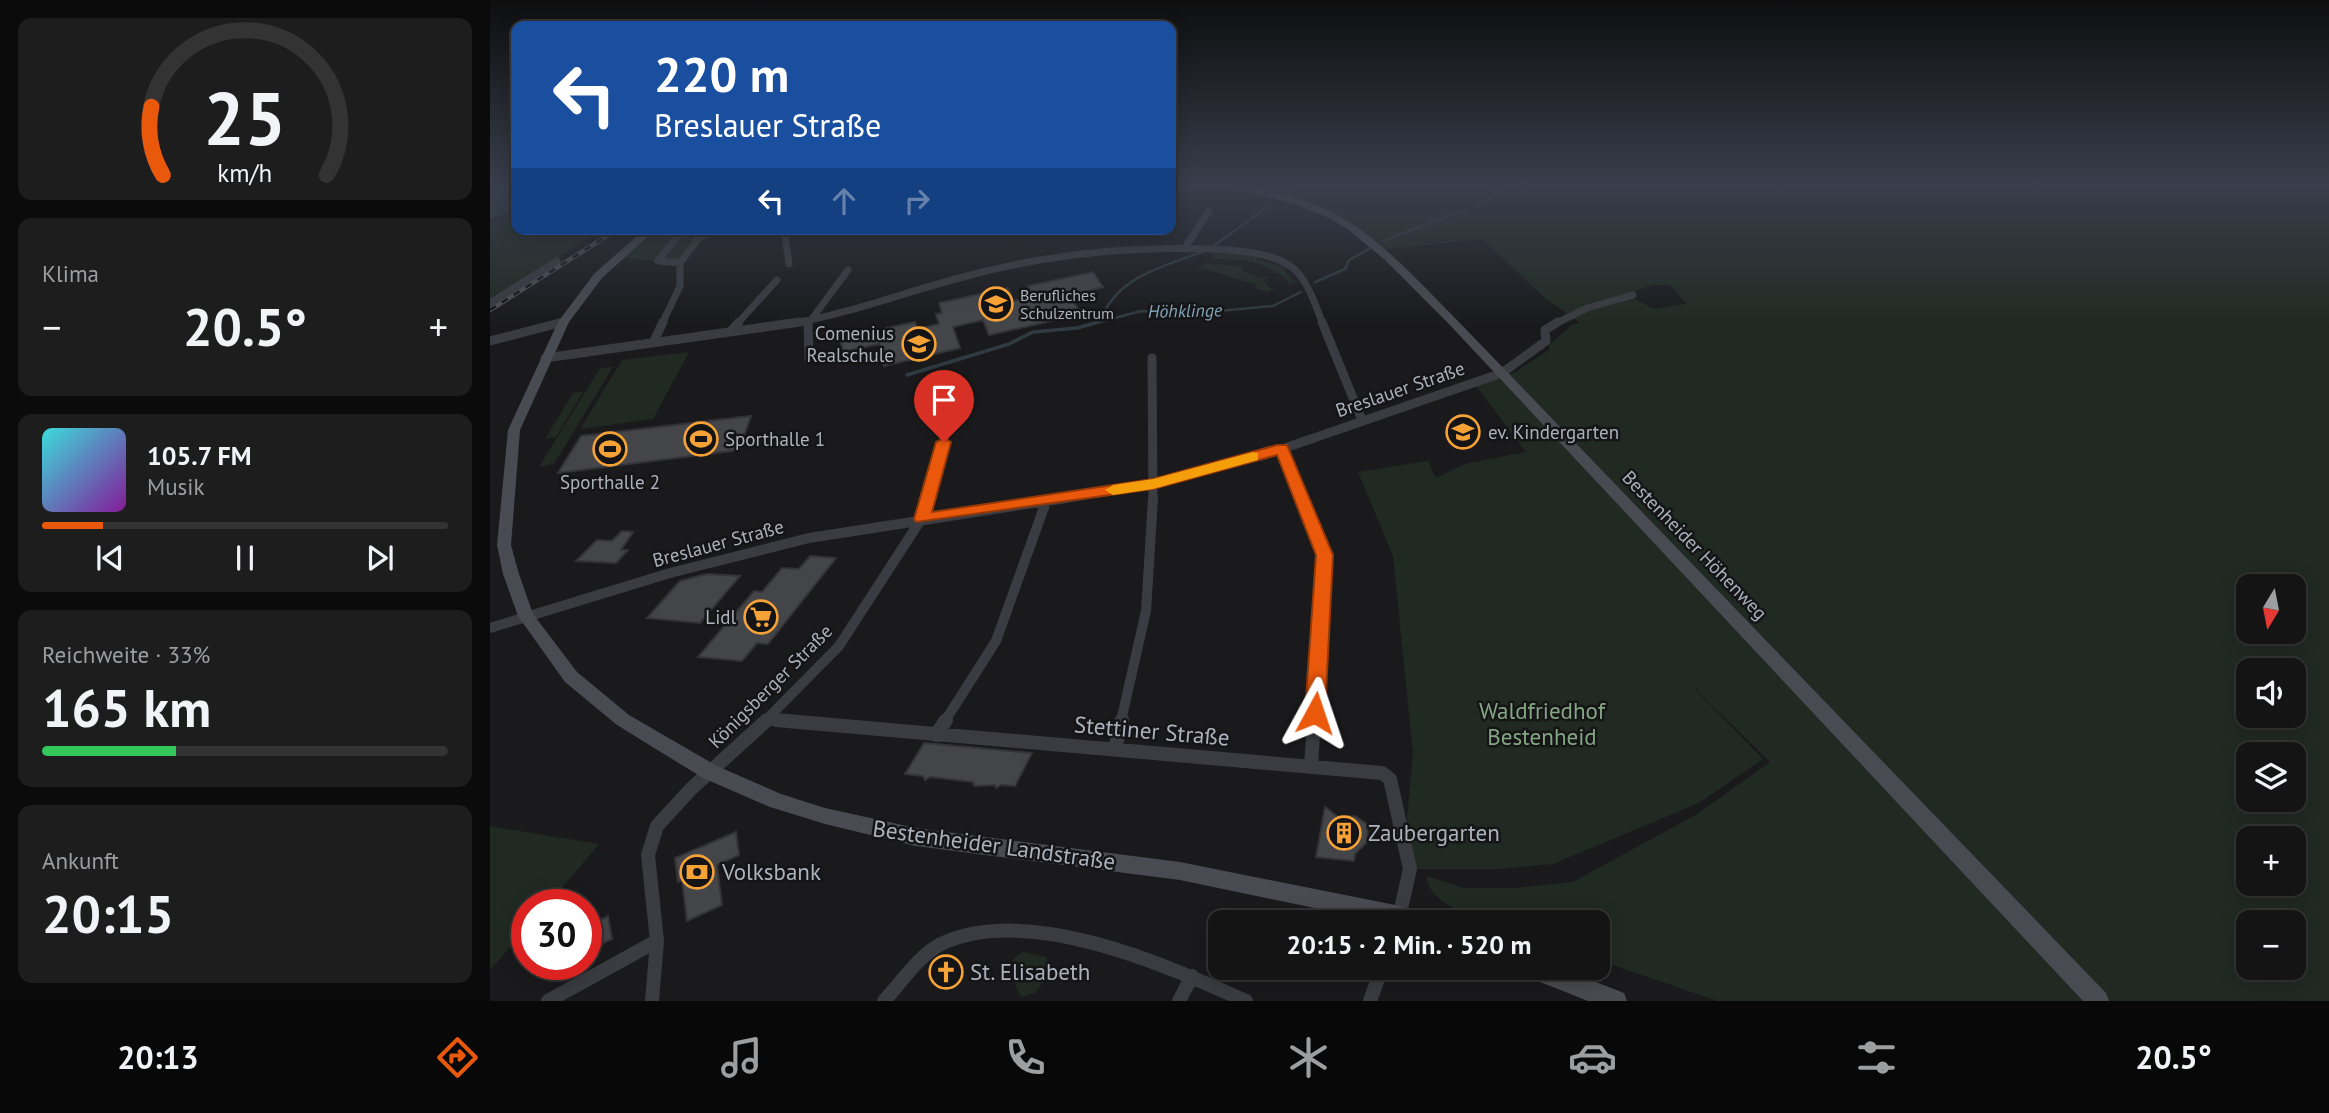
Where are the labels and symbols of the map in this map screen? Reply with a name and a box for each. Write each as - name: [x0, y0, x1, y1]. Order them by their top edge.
- school or university icon: Berufliches Schulzentrum: [977, 285, 1015, 323]
- place label: Berufliches Schulzentrum: [1020, 285, 1114, 323]
- water label: Höhklinge: [1148, 298, 1223, 323]
- place label: Comenius Realschule: [807, 321, 894, 367]
- school or university icon: Comenius Realschule: [900, 325, 938, 363]
- street label: Breslauer Straße: [1332, 356, 1468, 422]
- pin: [914, 370, 974, 442]
- school or university icon: ev. Kindergarten: [1444, 413, 1482, 451]
- sports icon: Sporthalle 1: [682, 420, 720, 458]
- place label: ev. Kindergarten: [1488, 420, 1619, 444]
- place label: Sporthalle 1: [725, 427, 825, 451]
- sports icon: Sporthalle 2: [591, 430, 629, 468]
- street label: Bestenheider Höhenweg: [1617, 465, 1773, 625]
- place label: Sporthalle 2: [560, 470, 660, 494]
- street label: Breslauer Straße: [650, 514, 786, 572]
- north arrow: [2236, 574, 2306, 644]
- supermarket icon: Lidl: [742, 598, 780, 636]
- place label: Lidl: [705, 605, 736, 629]
- street label: Königsberger Straße: [703, 619, 837, 753]
- position arrow: [1278, 676, 1352, 750]
- park label: Waldfriedhof Bestenheid: [1479, 696, 1607, 751]
- street label: Stettiner Straße: [1073, 709, 1231, 752]
- street label: Bestenheider Landstraße: [871, 813, 1117, 876]
- building icon: Zaubergarten: [1325, 814, 1363, 852]
- place label: Zaubergarten: [1368, 818, 1500, 847]
- bank icon: Volksbank: [678, 853, 716, 891]
- place label: Volksbank: [721, 857, 821, 886]
- speed limit sign: 30: [511, 889, 602, 980]
- church icon: St. Elisabeth: [927, 953, 965, 991]
- place label: St. Elisabeth: [970, 957, 1090, 986]

